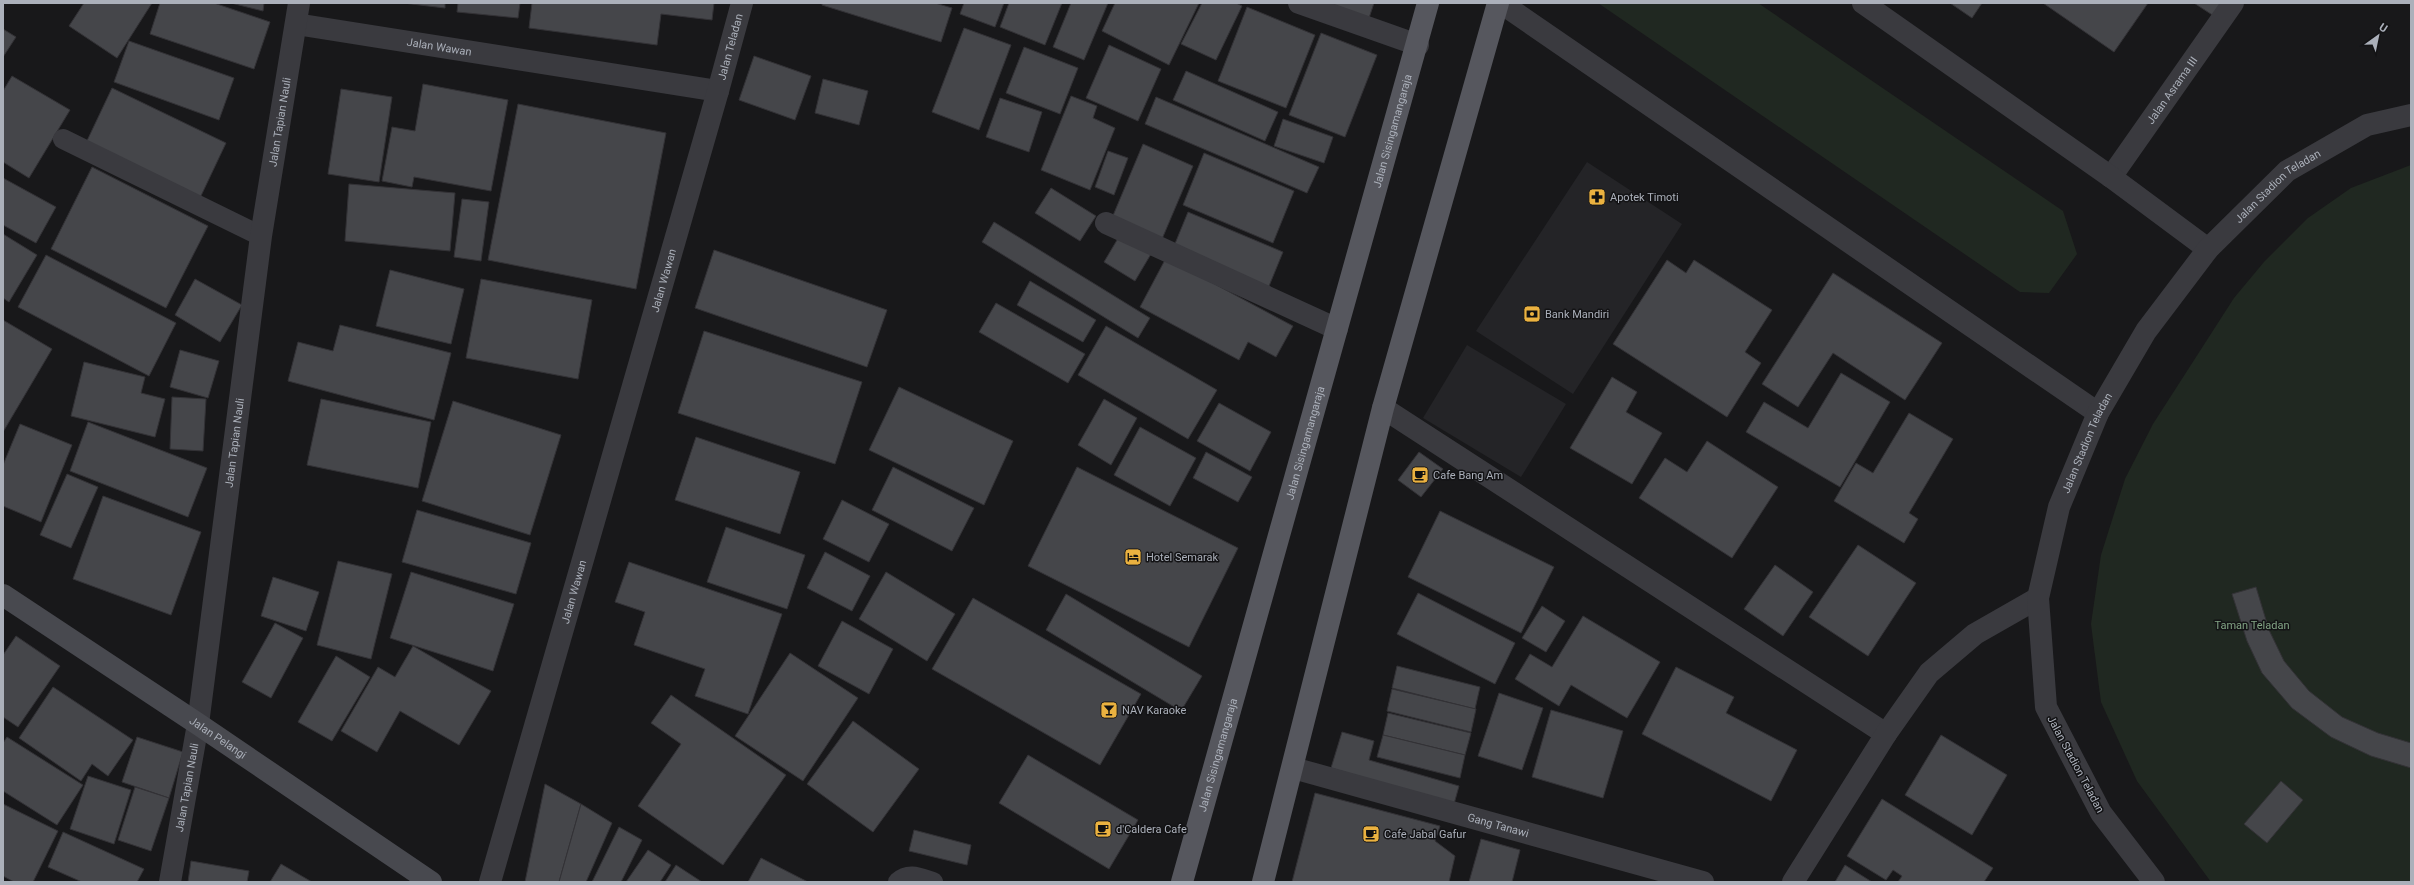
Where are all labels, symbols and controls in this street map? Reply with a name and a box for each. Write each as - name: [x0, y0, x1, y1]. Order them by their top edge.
- street label: Jalan Teladan: [715, 12, 746, 82]
- north arrow: [2358, 16, 2398, 56]
- text: U: [2377, 21, 2390, 35]
- street label: Jalan Wawan: [406, 36, 472, 59]
- street label: Jalan Asrama III: [2144, 54, 2200, 127]
- street label: Jalan Sisingamangaraja: [1371, 73, 1415, 189]
- street label: Jalan Tapian Nauli: [266, 77, 294, 168]
- street label: Jalan Stadion Teladan: [2232, 147, 2323, 226]
- pharmacy icon: Apotek Timoti: [1587, 187, 1607, 207]
- place label: Apotek Timoti: [1610, 191, 1679, 204]
- street label: Jalan Wawan: [649, 247, 679, 314]
- bank icon: Bank Mandiri: [1522, 304, 1542, 324]
- place label: Bank Mandiri: [1545, 308, 1609, 321]
- street label: Jalan Sisingamangaraja: [1283, 385, 1327, 501]
- street label: Jalan Stadion Teladan: [2059, 391, 2115, 495]
- street label: Jalan Tapian Nauli: [223, 397, 247, 488]
- cafe icon: Cafe Bang Am: [1410, 465, 1430, 485]
- place label: Cafe Bang Am: [1433, 469, 1503, 482]
- hotel icon: Hotel Semarak: [1123, 547, 1143, 567]
- place label: Hotel Semarak: [1146, 551, 1218, 564]
- street label: Jalan Wawan: [559, 559, 589, 625]
- park label: Taman Teladan: [2215, 619, 2289, 632]
- street label: Jalan Sisingamangaraja: [1196, 697, 1240, 813]
- bar icon: NAV Karaoke: [1099, 700, 1119, 720]
- place label: NAV Karaoke: [1122, 704, 1187, 717]
- street label: Jalan Stadion Teladan: [2044, 713, 2107, 815]
- street label: Jalan Pelangi: [187, 714, 249, 762]
- street label: Jalan Tapian Nauli: [173, 742, 202, 833]
- street label: Gang Tanawi: [1466, 811, 1530, 840]
- cafe icon: d'Caldera Cafe: [1093, 819, 1113, 839]
- place label: d'Caldera Cafe: [1116, 823, 1187, 836]
- cafe icon: Cafe Jabal Gafur: [1361, 824, 1381, 844]
- place label: Cafe Jabal Gafur: [1384, 828, 1466, 841]

